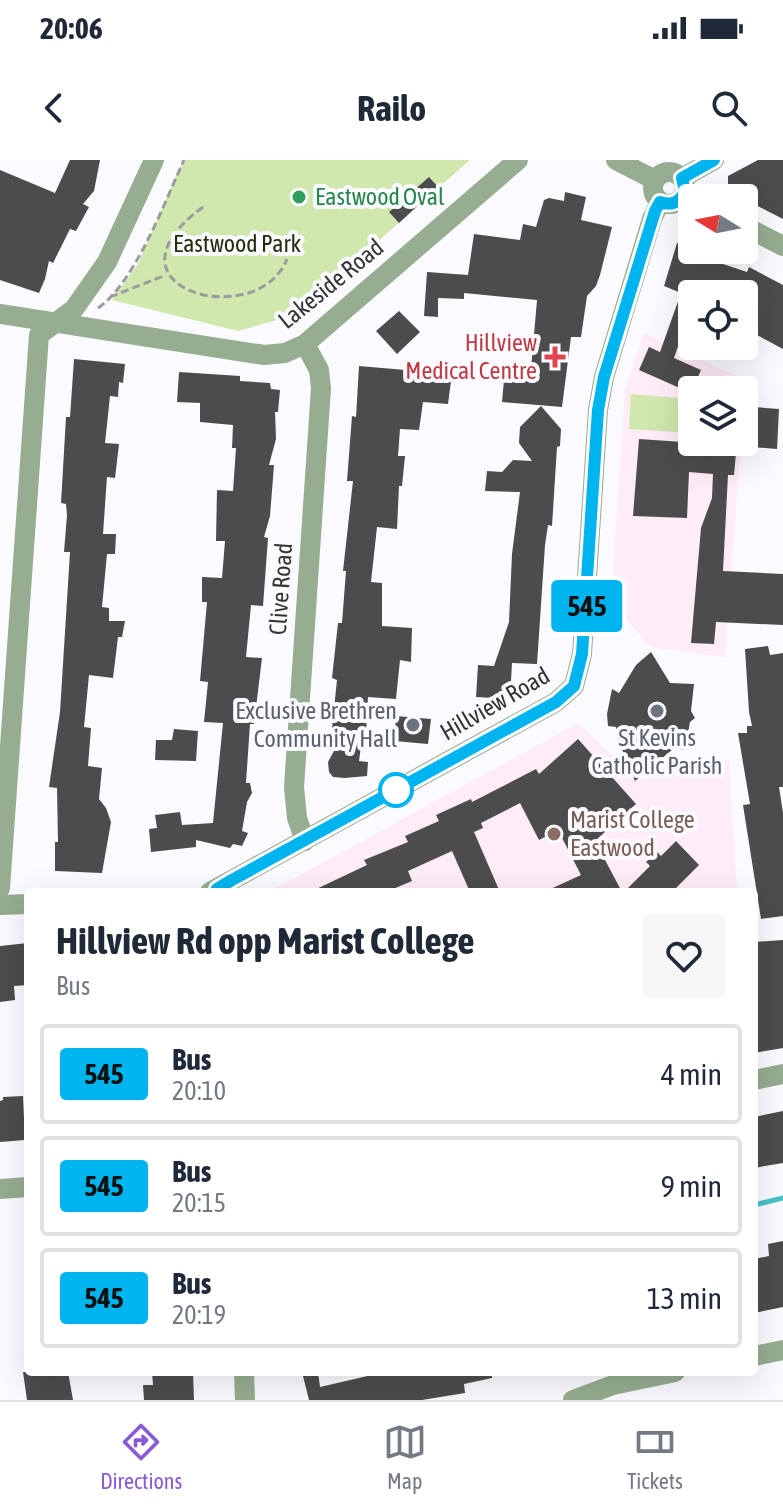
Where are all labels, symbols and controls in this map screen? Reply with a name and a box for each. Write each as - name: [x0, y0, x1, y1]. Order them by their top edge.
- text: 20:06: [40, 11, 103, 45]
- icon: back: [32, 86, 76, 130]
- icon: search: [707, 86, 751, 130]
- text: Railo: [357, 87, 426, 129]
- place label: Eastwood Oval: [315, 183, 445, 210]
- north arrow: [678, 184, 758, 264]
- map controls: [678, 184, 758, 456]
- marker: Eastwood Oval: [290, 188, 308, 206]
- park label: Eastwood Park: [173, 230, 302, 257]
- street label: Lakeside Road: [273, 233, 388, 334]
- button: locate: [678, 280, 758, 360]
- place label: Hillview Medical Centre: [405, 329, 537, 384]
- marker: Hillview Medical Centre: [544, 346, 566, 368]
- button: layers: [678, 376, 758, 456]
- street label: Clive Road: [264, 542, 297, 636]
- line badge: 545: [541, 580, 633, 632]
- text: 545: [567, 590, 607, 622]
- street label: Hillview Road: [435, 662, 554, 746]
- place label: Exclusive Brethren Community Hall: [235, 697, 398, 752]
- marker: St Kevins Catholic Parish: [648, 702, 666, 720]
- marker: Exclusive Brethren Community Hall: [404, 716, 422, 734]
- place label: St Kevins Catholic Parish: [592, 724, 723, 779]
- unlabelled marker: [379, 773, 413, 807]
- place label: Marist College Eastwood: [570, 806, 695, 861]
- marker: Marist College Eastwood: [545, 825, 563, 843]
- button: heart: [642, 914, 726, 998]
- text: Hillview Rd opp Marist College: [56, 919, 475, 962]
- text: Bus: [56, 971, 90, 1001]
- text: Bus: [172, 1042, 211, 1076]
- text: 4 min: [661, 1057, 722, 1091]
- text: 545: [84, 1058, 124, 1090]
- text: 20:10: [172, 1076, 226, 1106]
- text: Bus: [172, 1154, 211, 1188]
- text: 9 min: [661, 1169, 722, 1203]
- text: 545: [84, 1170, 124, 1202]
- text: 20:15: [172, 1188, 226, 1218]
- text: Bus: [172, 1266, 211, 1300]
- text: 13 min: [647, 1281, 722, 1315]
- text: 545: [84, 1282, 124, 1314]
- text: 20:19: [172, 1300, 226, 1330]
- tab: Directions: [100, 1420, 182, 1494]
- tab: Map: [383, 1420, 427, 1494]
- tab: Tickets: [627, 1420, 683, 1494]

